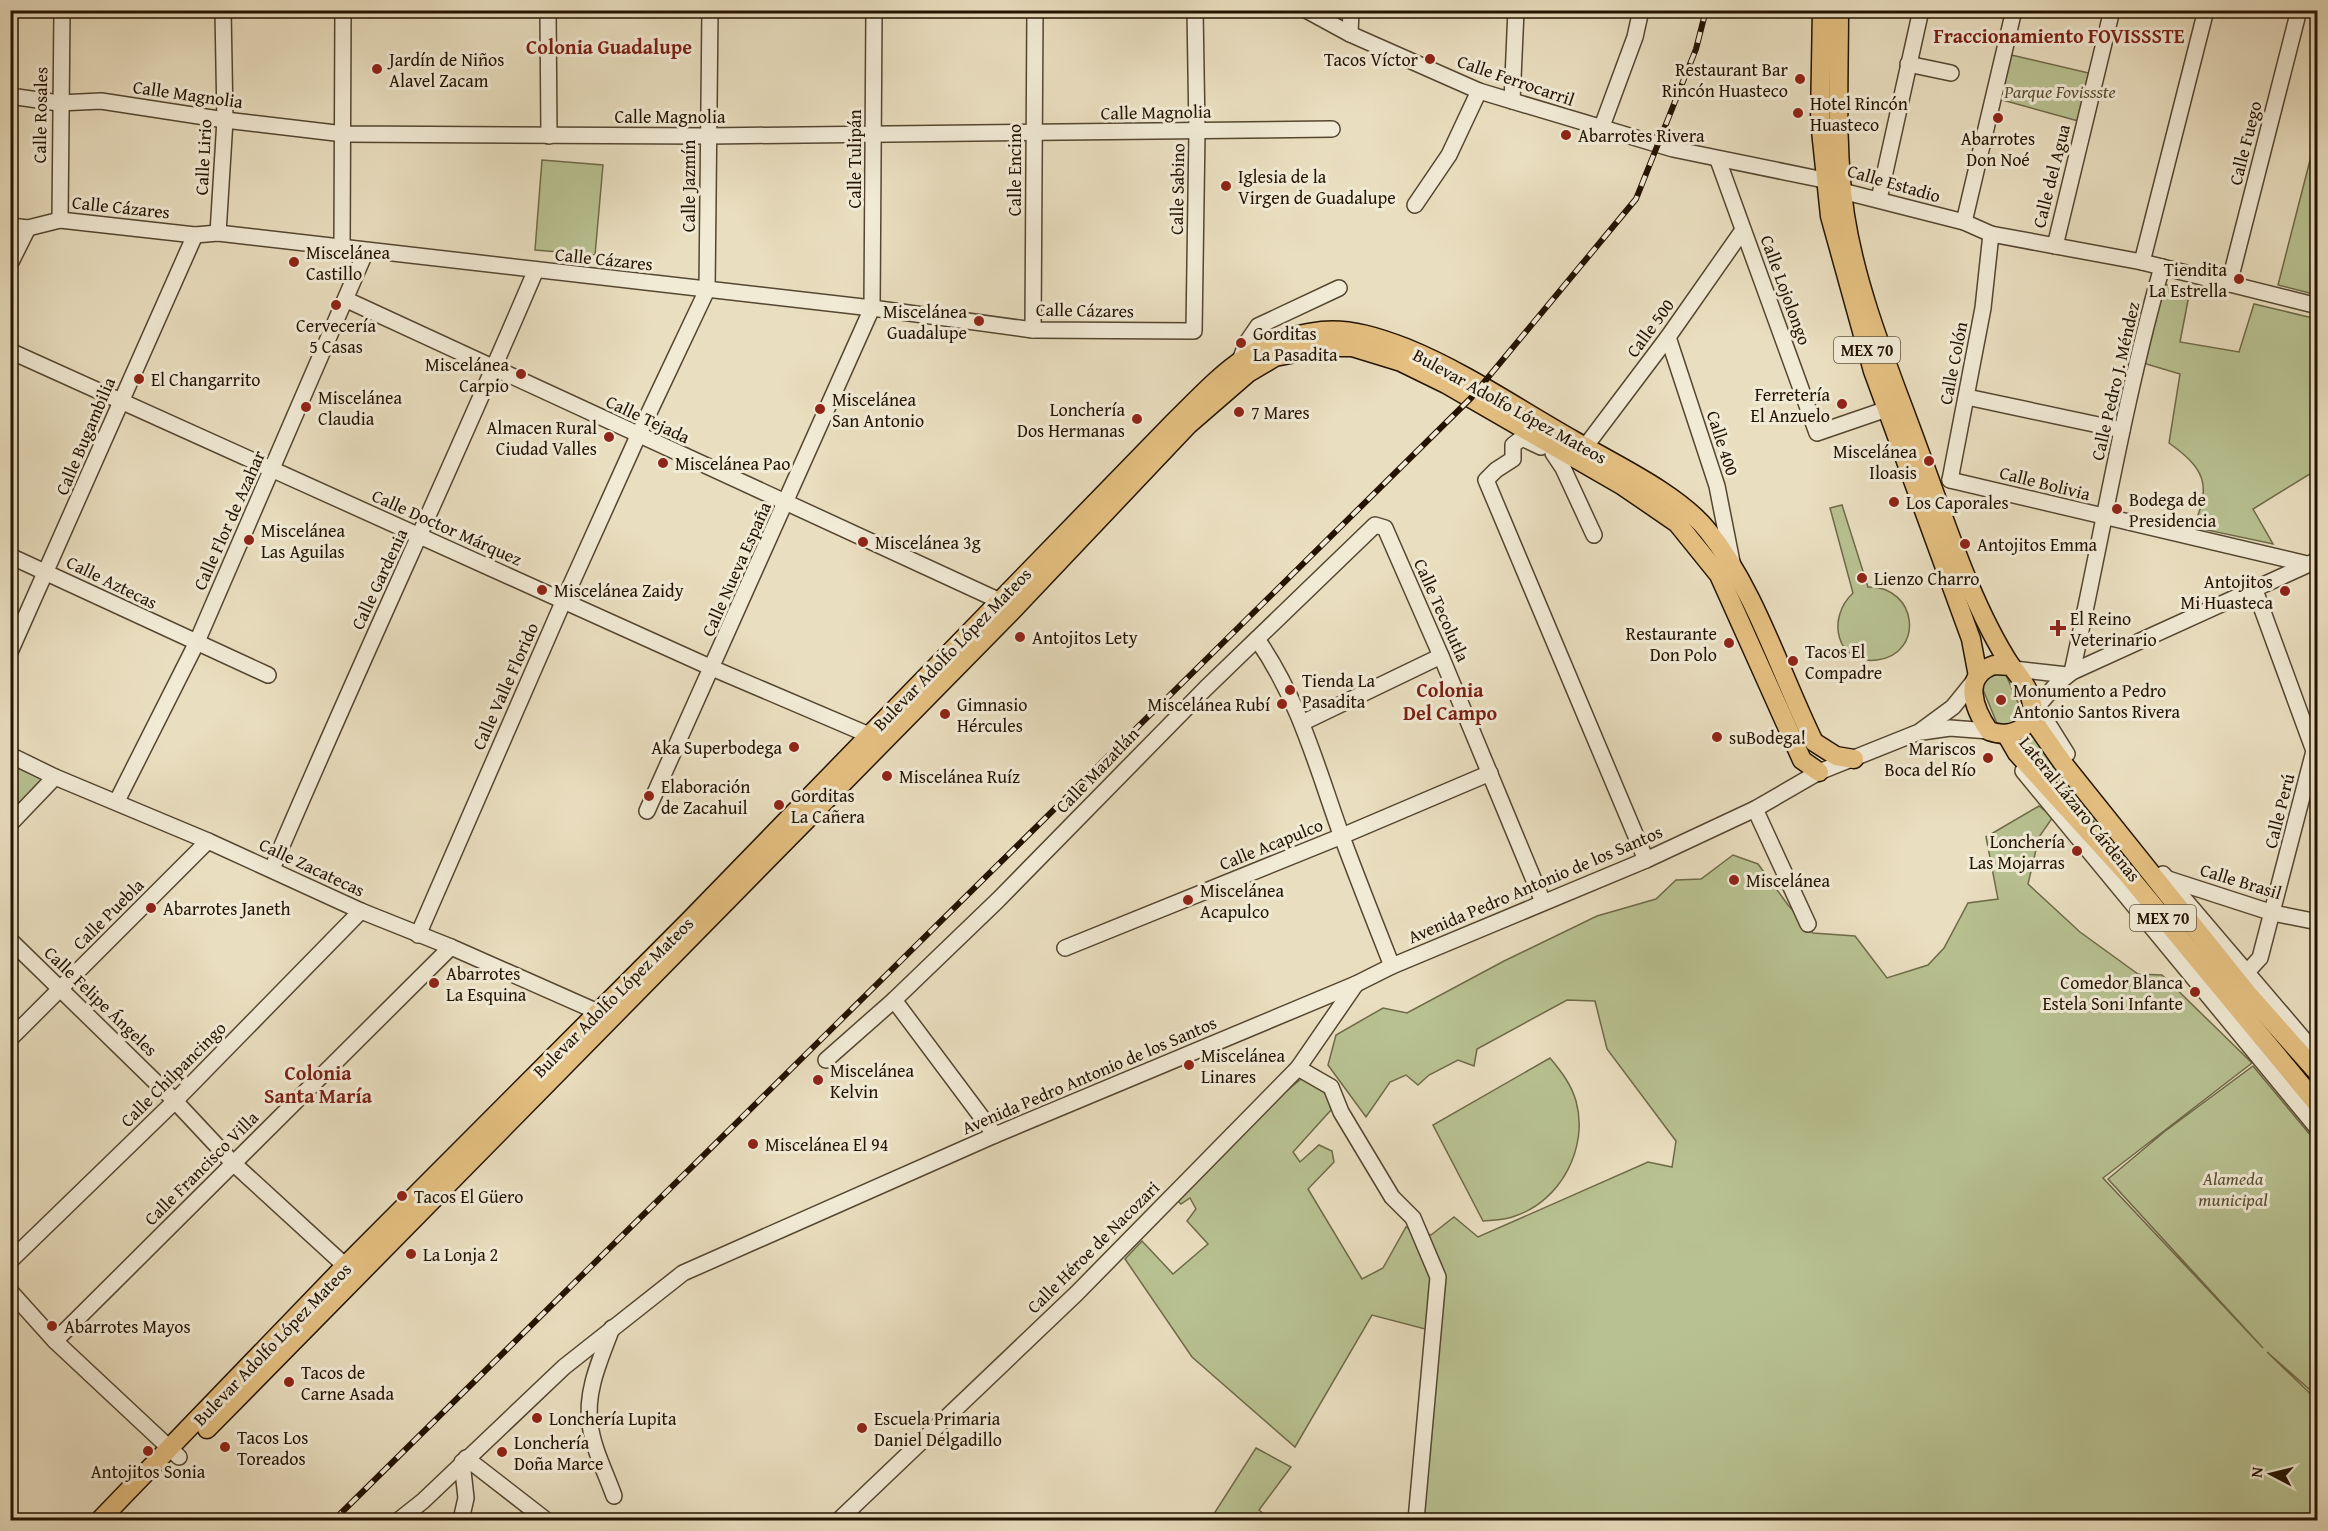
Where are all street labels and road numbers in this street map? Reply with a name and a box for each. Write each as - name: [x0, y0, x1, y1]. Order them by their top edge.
- street label: Calle Ferrocarril: [1454, 47, 1578, 113]
- street label: Calle Rosales: [26, 66, 54, 164]
- street label: Calle Magnolia: [131, 73, 245, 115]
- street label: Calle Magnolia: [1100, 98, 1212, 126]
- street label: Calle Fuego: [2222, 98, 2268, 188]
- street label: Calle Magnolia: [615, 103, 726, 130]
- street label: Calle Tulipán: [841, 109, 868, 209]
- street label: Calle Lirio: [188, 118, 218, 196]
- street label: Calle del Agua: [2025, 121, 2077, 231]
- street label: Calle Encino: [1001, 124, 1028, 216]
- street label: Calle Jazmín: [675, 140, 702, 232]
- street label: Calle Sabino: [1163, 143, 1191, 235]
- street label: Calle Estadio: [1844, 157, 1944, 209]
- street label: Calle Cázares: [71, 188, 171, 226]
- street label: Calle Lojolongo: [1754, 231, 1818, 349]
- street label: Calle Cázares: [554, 240, 654, 278]
- street label: Calle 500: [1619, 293, 1681, 363]
- street label: Calle Cázares: [1036, 296, 1134, 324]
- street label: Calle Pedro J. Méndez: [2084, 299, 2146, 463]
- street label: Calle Colón: [1932, 319, 1974, 407]
- road number: MEX 70: [1834, 337, 1900, 363]
- street label: Bulevar Adolfo López Mateos: [1408, 341, 1612, 471]
- street label: Calle Bugambilia: [48, 372, 122, 499]
- street label: Calle Tejada: [601, 388, 695, 450]
- street label: Calle 400: [1700, 407, 1746, 479]
- street label: Calle Flor de Azahar: [186, 445, 272, 594]
- street label: Calle Bolivia: [1997, 459, 2094, 507]
- street label: Calle Doctor Márquez: [368, 482, 526, 572]
- street label: Calle Nueva España: [694, 497, 778, 641]
- street label: Calle Gardenia: [344, 524, 414, 634]
- street label: Calle Aztecas: [62, 548, 162, 616]
- street label: Calle Tecolutla: [1407, 554, 1477, 666]
- street label: Bulevar Adolfo López Mateos: [867, 561, 1037, 737]
- street label: Calle Valle Florido: [465, 618, 545, 754]
- street label: Calle Mazatlán: [1049, 721, 1145, 819]
- street label: Lateral Lázaro Cárdenas: [2013, 731, 2147, 887]
- street label: Calle Perú: [2257, 771, 2301, 851]
- street label: Calle Acapulco: [1215, 811, 1327, 877]
- street label: Avenida Pedro Antonio de los Santos: [1403, 818, 1667, 950]
- street label: Calle Zacatecas: [255, 831, 369, 903]
- street label: Calle Brasil: [2197, 856, 2285, 906]
- street label: Calle Puebla: [66, 872, 150, 956]
- road number: MEX 70: [2130, 905, 2196, 931]
- street label: Bulevar Adolfo López Mateos: [526, 910, 700, 1084]
- street label: Calle Felipe Ángeles: [38, 940, 164, 1062]
- street label: Avenida Pedro Antonio de los Santos: [957, 1009, 1221, 1141]
- street label: Calle Chilpancingo: [114, 1015, 232, 1133]
- street label: Calle Francisco Villa: [138, 1104, 265, 1231]
- street label: Calle Héroe de Nacozari: [1020, 1174, 1166, 1320]
- street label: Bulevar Adolfo López Mateos: [187, 1256, 357, 1432]

